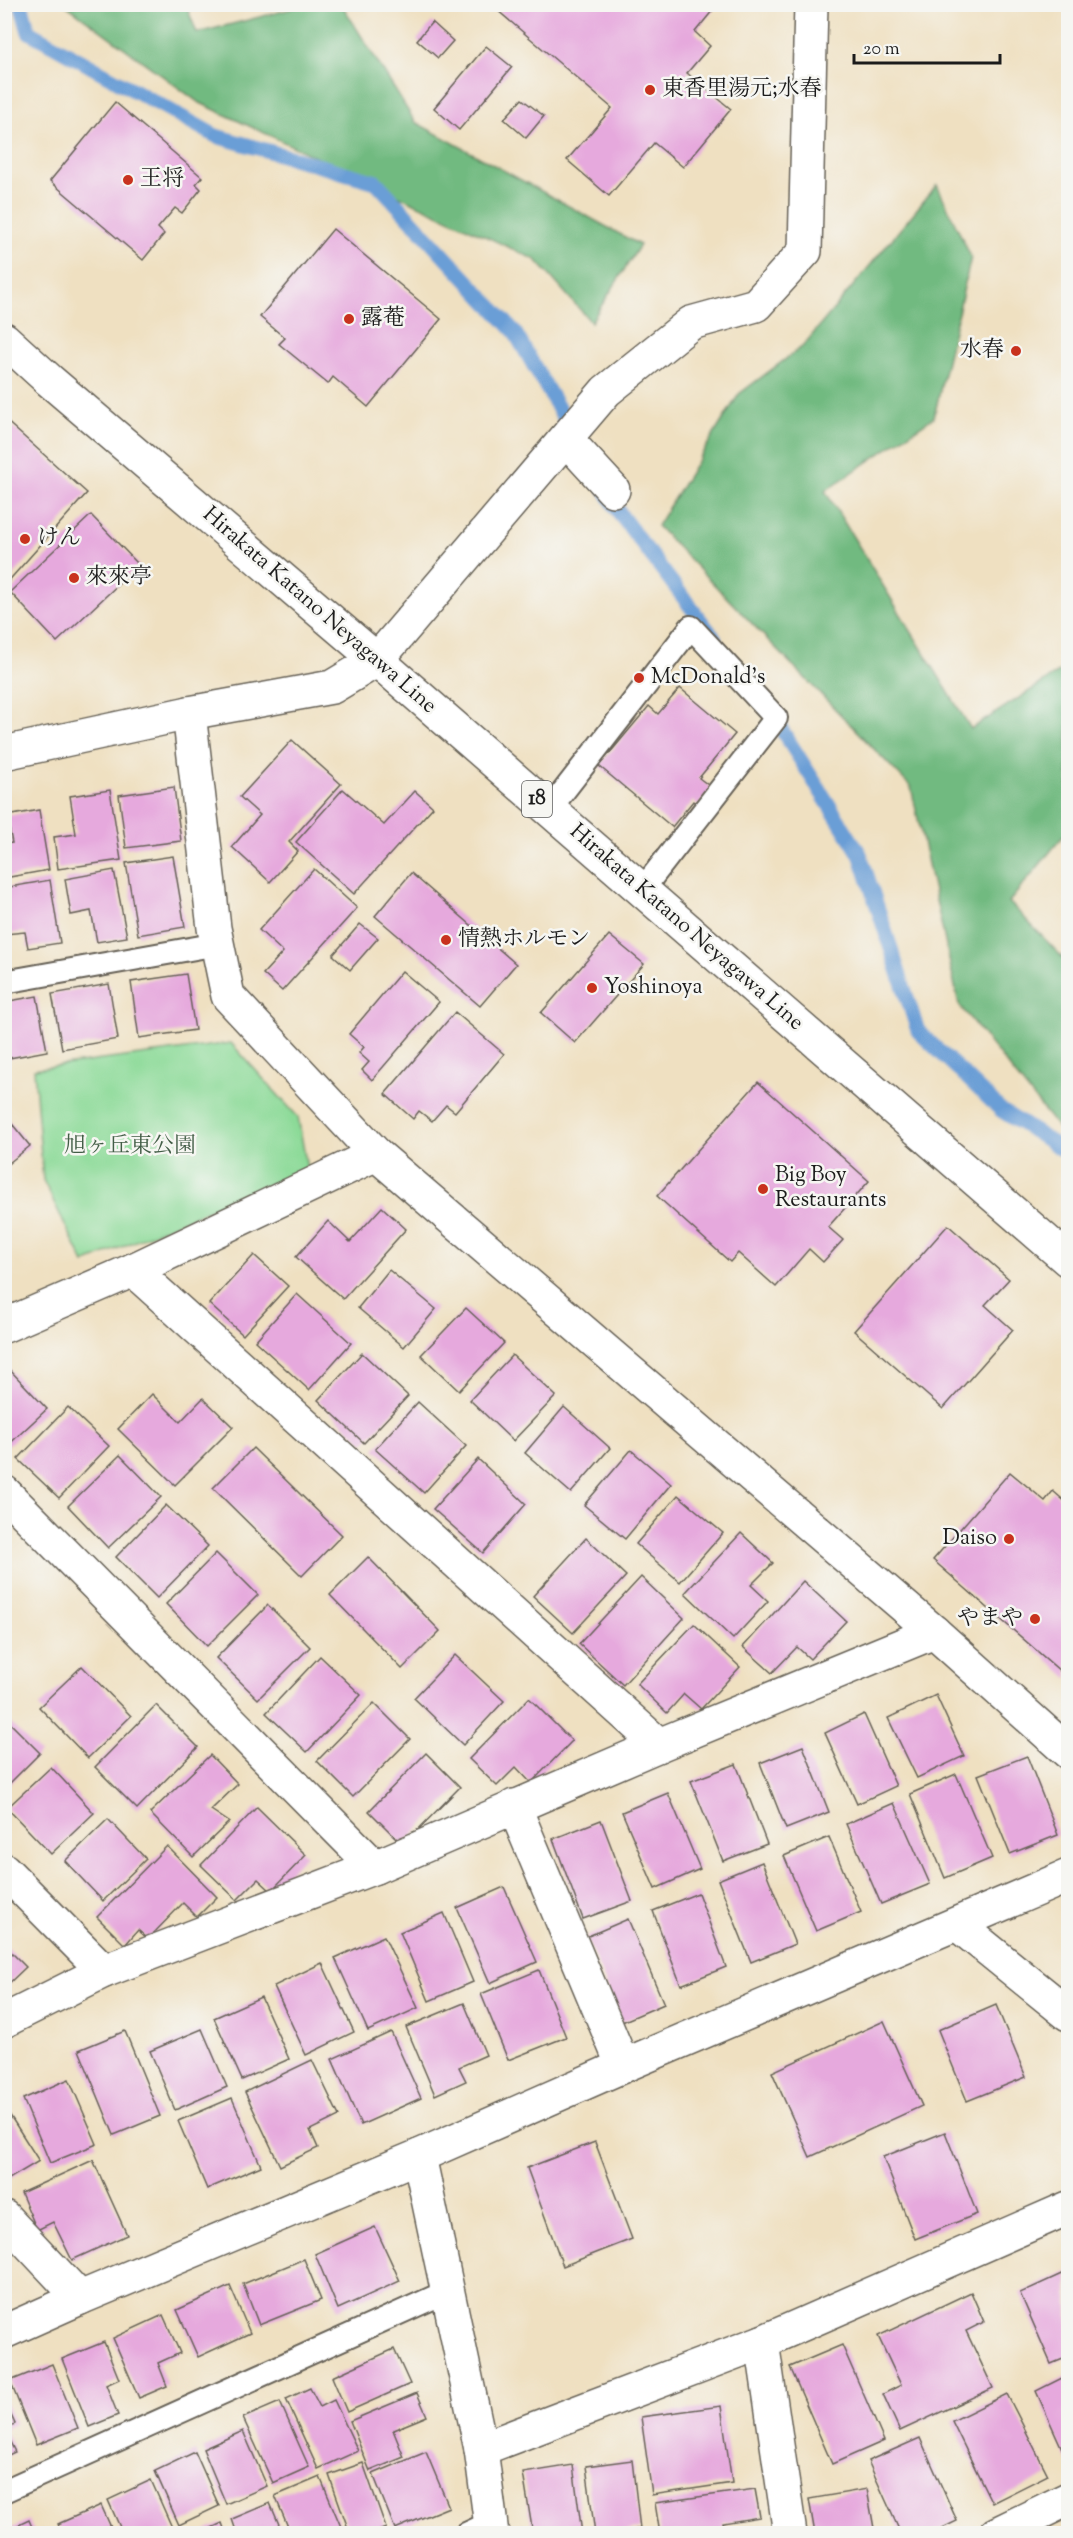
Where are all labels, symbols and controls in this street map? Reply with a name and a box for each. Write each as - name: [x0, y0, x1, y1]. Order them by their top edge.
- scale bar: [854, 27, 1000, 65]
- text: 20 m: [863, 37, 900, 63]
- place label: 東香里湯元;水春: [662, 74, 822, 106]
- marker: 東香里湯元;水春: [643, 83, 657, 97]
- place label: 王将: [140, 164, 184, 196]
- marker: 王将: [121, 173, 135, 187]
- place label: 露菴: [361, 303, 405, 335]
- marker: 露菴: [342, 312, 356, 326]
- place label: 水春: [960, 335, 1004, 367]
- marker: 水春: [1009, 344, 1023, 358]
- street label: Hirakata Katano Neyagawa Line: [195, 500, 443, 722]
- place label: けん: [37, 523, 81, 555]
- marker: けん: [18, 532, 32, 546]
- place label: 來來亭: [86, 562, 152, 594]
- marker: 來來亭: [67, 571, 81, 585]
- place label: McDonald's: [651, 662, 765, 694]
- marker: McDonald's: [632, 671, 646, 685]
- road number: 18: [522, 781, 552, 817]
- street label: Hirakata Katano Neyagawa Line: [562, 817, 810, 1039]
- place label: 情熱ホルモン: [458, 924, 590, 956]
- marker: 情熱ホルモン: [439, 933, 453, 947]
- place label: Yoshinoya: [604, 972, 703, 1004]
- marker: Yoshinoya: [585, 981, 599, 995]
- park label: 旭ヶ丘東公園: [64, 1131, 196, 1163]
- place label: Big Boy Restaurants: [775, 1160, 886, 1217]
- marker: Big Boy Restaurants: [756, 1182, 770, 1196]
- place label: Daiso: [943, 1523, 997, 1555]
- marker: Daiso: [1002, 1532, 1016, 1546]
- place label: やまや: [957, 1603, 1023, 1635]
- marker: やまや: [1028, 1612, 1042, 1626]

